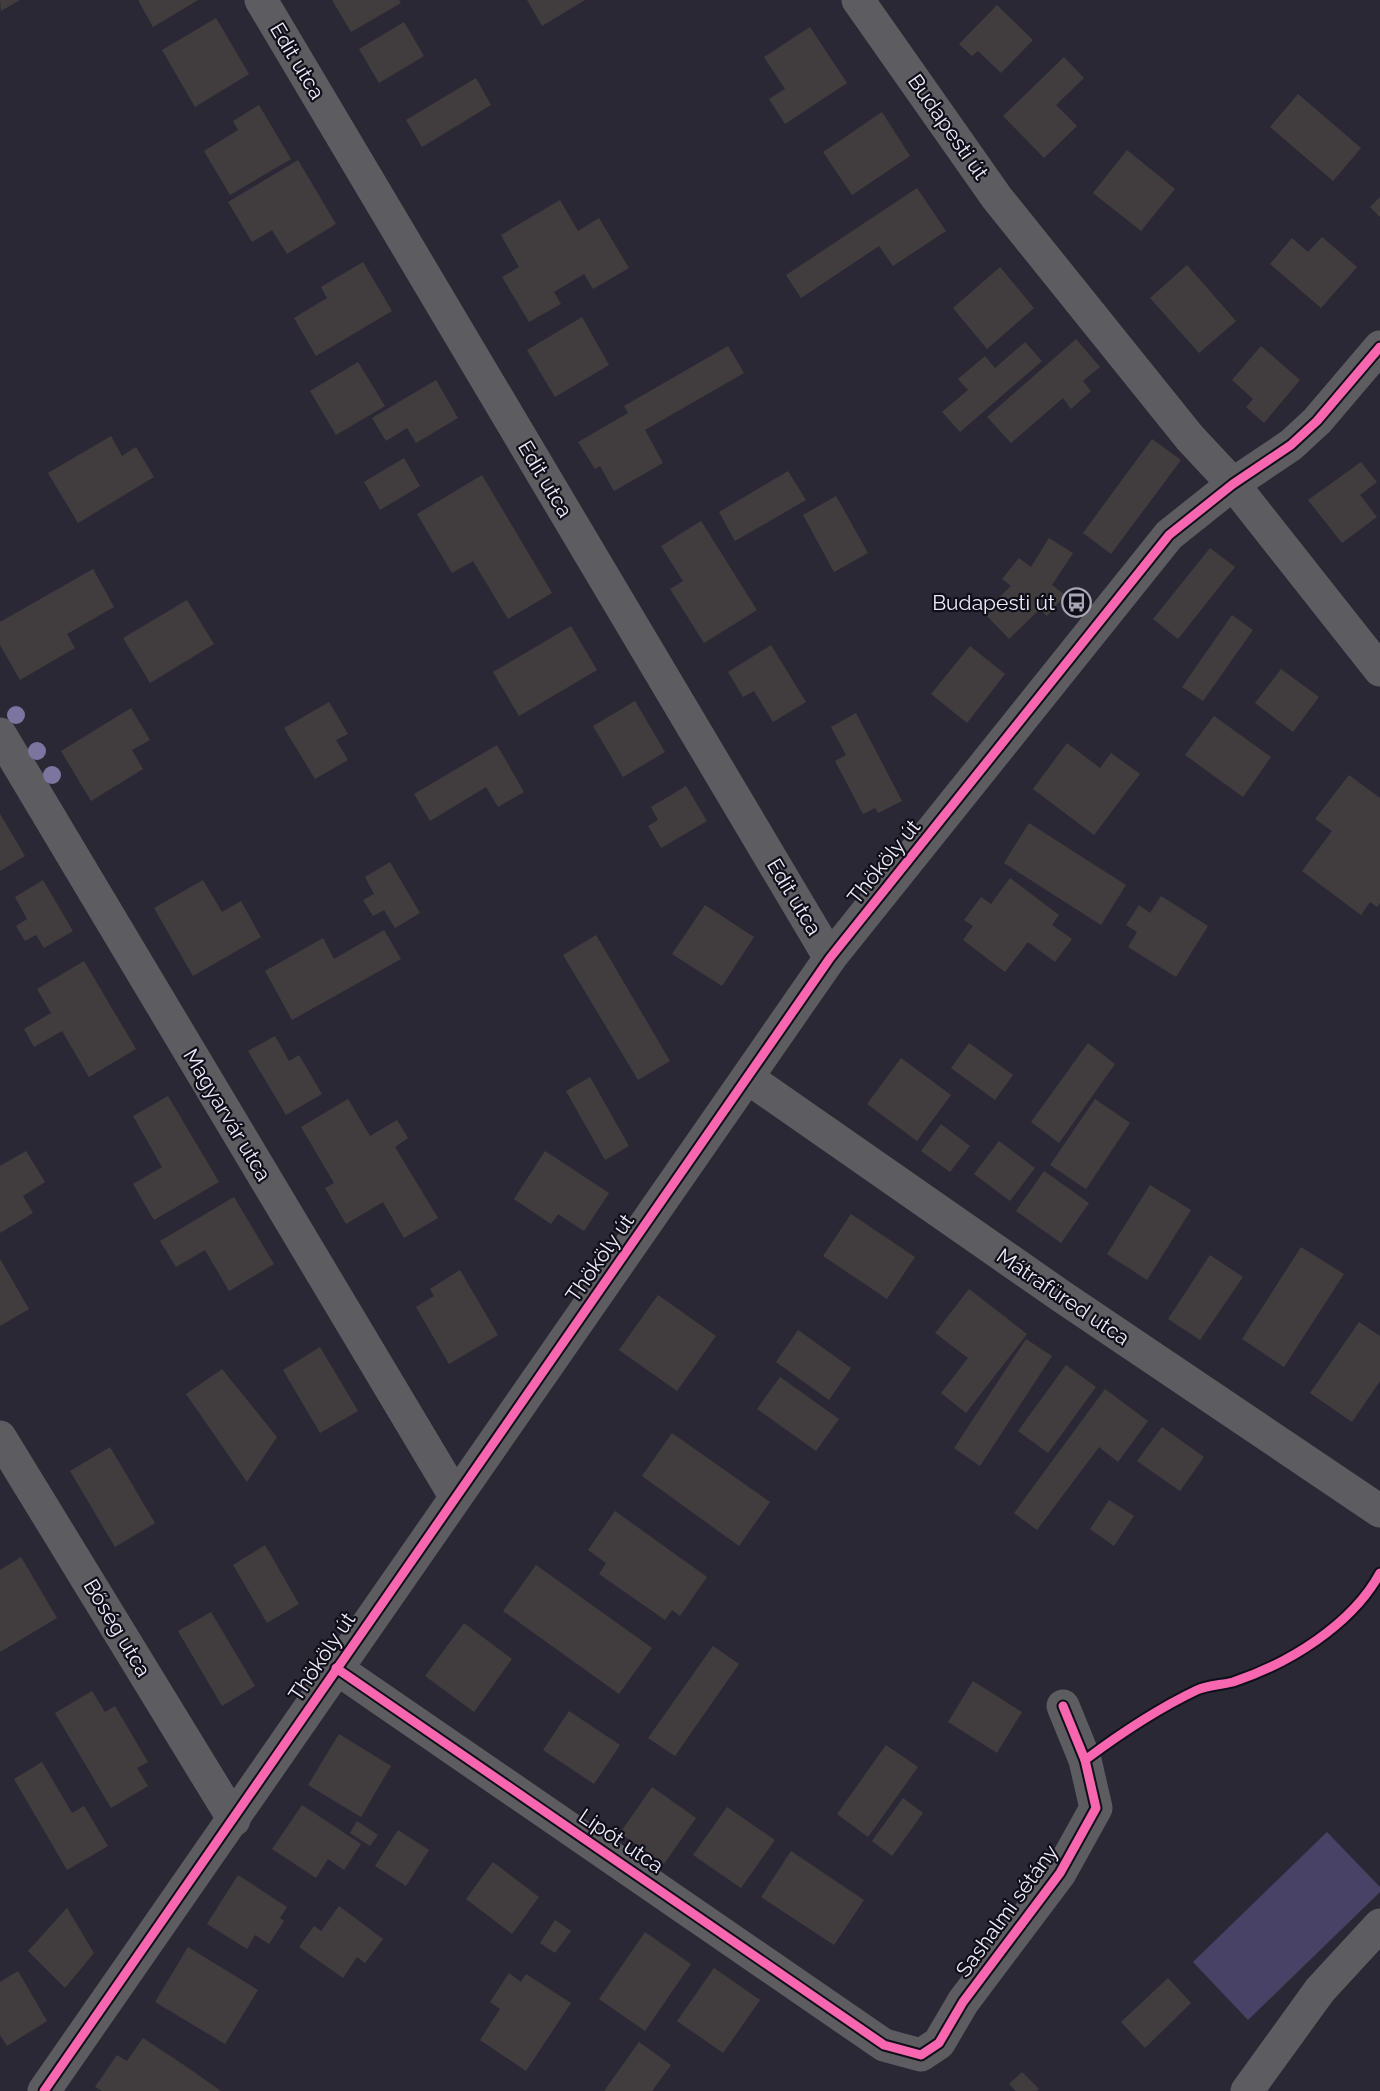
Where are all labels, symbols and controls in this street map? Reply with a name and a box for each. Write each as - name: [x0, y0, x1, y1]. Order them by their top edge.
- street label: Edit utca: [265, 18, 330, 104]
- street label: Budapesti út: [903, 69, 994, 184]
- street label: Edit utca: [513, 436, 578, 522]
- bus stop icon: Budapesti út: [1060, 587, 1092, 619]
- place label: Budapesti út: [932, 590, 1055, 615]
- street label: Thököly út: [842, 814, 925, 909]
- street label: Edit utca: [762, 854, 827, 940]
- street label: Magyarvár utca: [178, 1044, 277, 1185]
- street label: Thököly út: [560, 1209, 639, 1307]
- street label: Mátrafüred utca: [992, 1243, 1134, 1350]
- street label: Bőség utca: [78, 1574, 156, 1681]
- street label: Thököly út: [283, 1608, 360, 1706]
- street label: Lipót utca: [574, 1803, 668, 1878]
- street label: Sashalmi sétány: [950, 1840, 1063, 1982]

